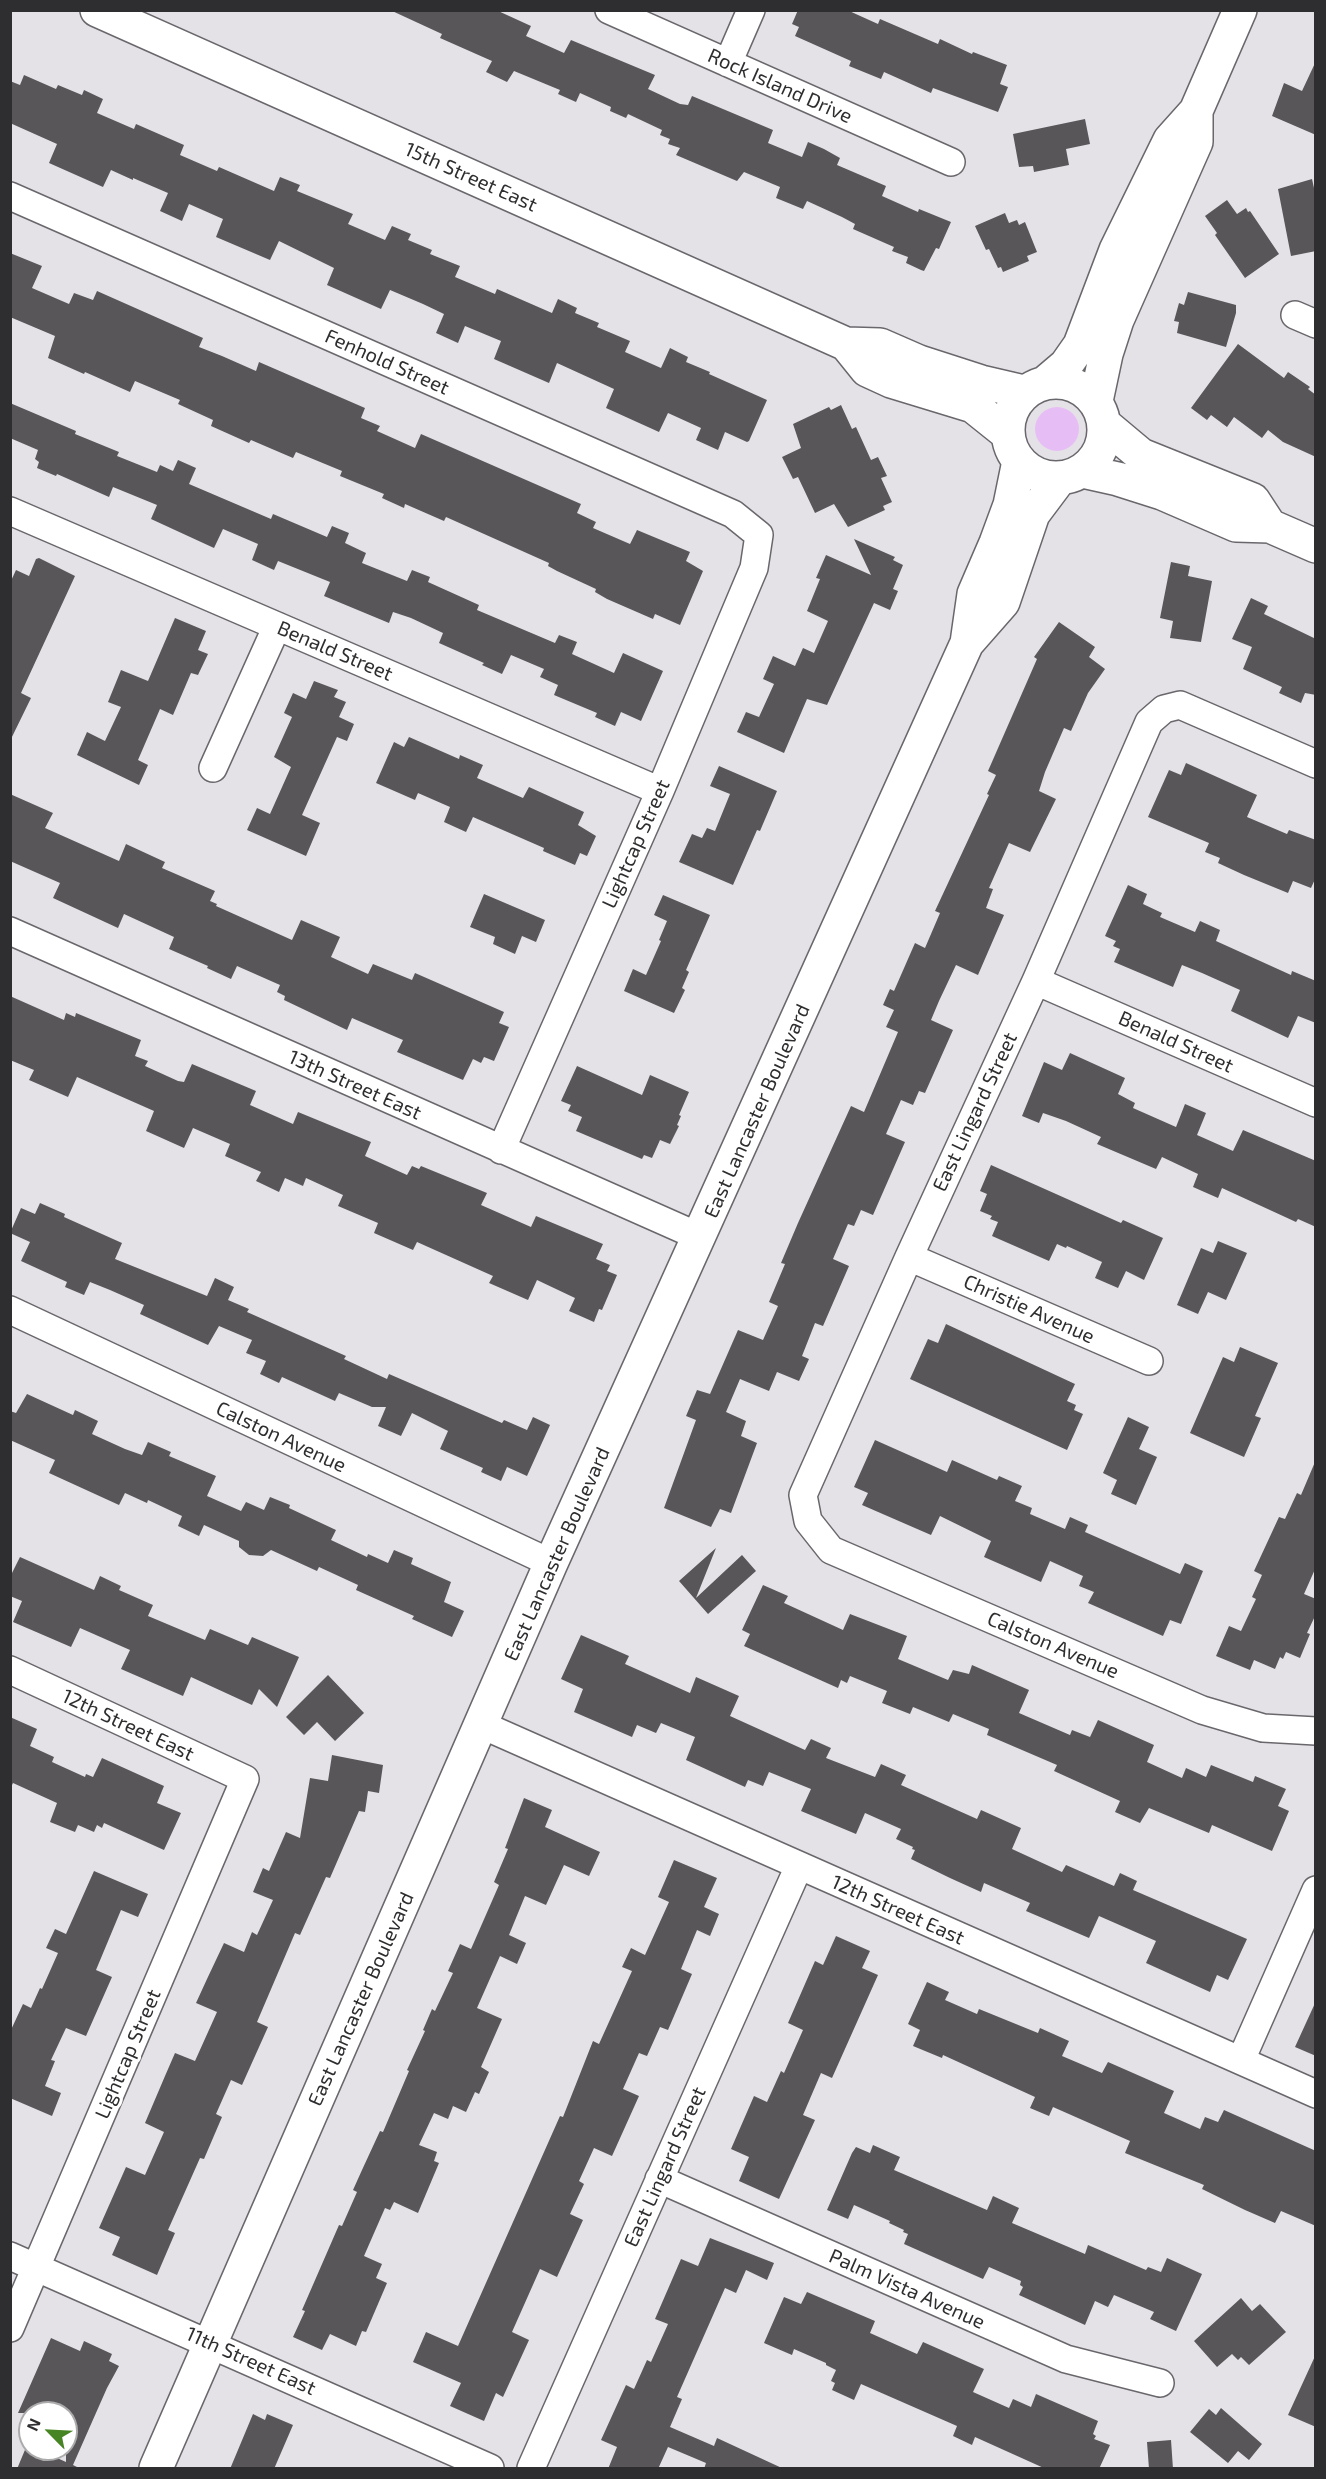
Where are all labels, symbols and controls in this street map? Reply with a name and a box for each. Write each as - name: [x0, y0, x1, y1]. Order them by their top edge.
- street label: Rock Island Drive: [704, 43, 856, 129]
- street label: 15th Street East: [401, 137, 541, 217]
- street label: Fenhold Street: [321, 324, 453, 400]
- street label: Benald Street: [274, 616, 396, 686]
- street label: Lightcap Street: [597, 776, 675, 912]
- street label: East Lancaster Boulevard: [699, 1000, 815, 1222]
- street label: Benald Street: [1115, 1006, 1237, 1078]
- street label: East Lingard Street: [928, 1029, 1022, 1195]
- street label: 13th Street East: [285, 1045, 425, 1125]
- street label: Christie Avenue: [960, 1269, 1098, 1349]
- street label: Calston Avenue: [212, 1396, 350, 1478]
- street label: East Lancaster Boulevard: [499, 1443, 615, 1665]
- street label: Calston Avenue: [984, 1606, 1122, 1684]
- street label: 12th Street East: [58, 1684, 198, 1766]
- street label: 12th Street East: [828, 1870, 968, 1950]
- street label: East Lancaster Boulevard: [303, 1888, 419, 2110]
- street label: Lightcap Street: [90, 1986, 166, 2122]
- street label: East Lingard Street: [619, 2083, 711, 2251]
- street label: Palm Vista Avenue: [825, 2244, 989, 2334]
- street label: 11th Street East: [182, 2322, 320, 2400]
- north arrow: [18, 2401, 78, 2461]
- text: N: [22, 2415, 44, 2433]

